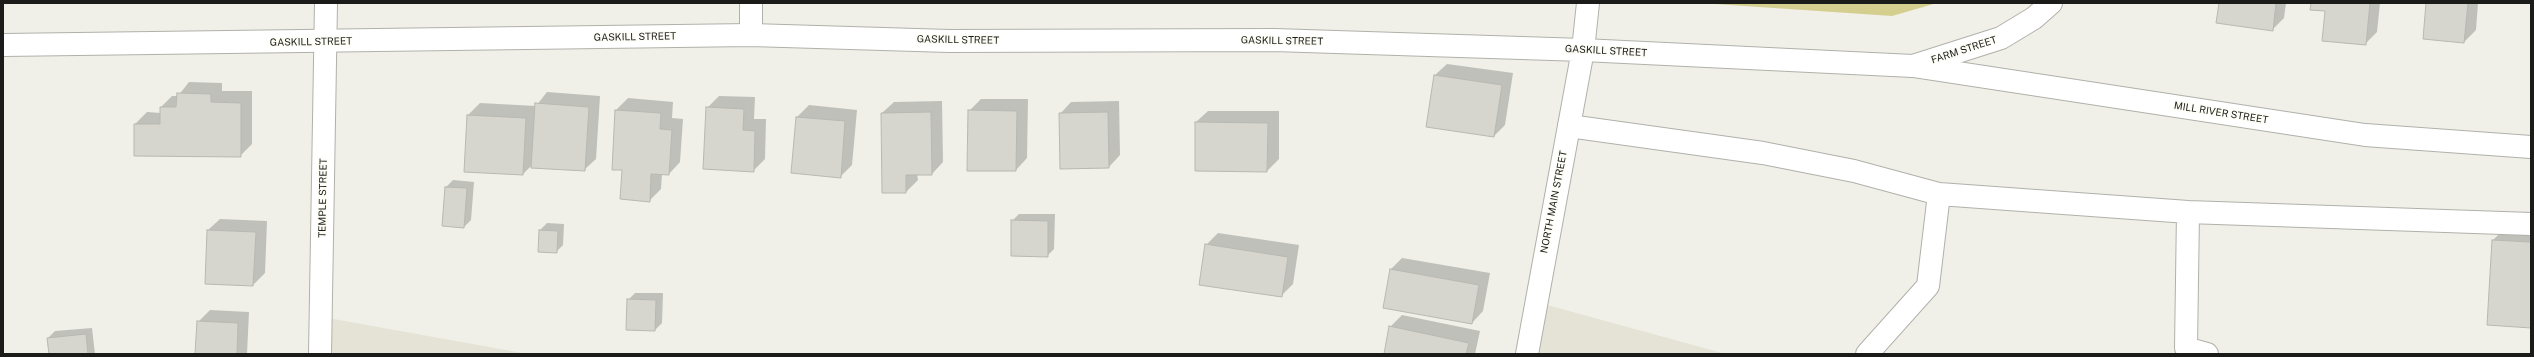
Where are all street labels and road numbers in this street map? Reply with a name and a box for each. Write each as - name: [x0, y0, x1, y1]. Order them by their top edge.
- street label: GASKILL STREET: [594, 30, 676, 44]
- street label: GASKILL STREET: [917, 33, 999, 47]
- street label: GASKILL STREET: [1241, 34, 1323, 48]
- street label: FARM STREET: [1930, 34, 1998, 66]
- street label: GASKILL STREET: [270, 35, 352, 49]
- street label: GASKILL STREET: [1565, 43, 1647, 59]
- street label: MILL RIVER STREET: [2173, 100, 2269, 126]
- street label: NORTH MAIN STREET: [1538, 150, 1570, 254]
- street label: TEMPLE STREET: [316, 158, 330, 238]

